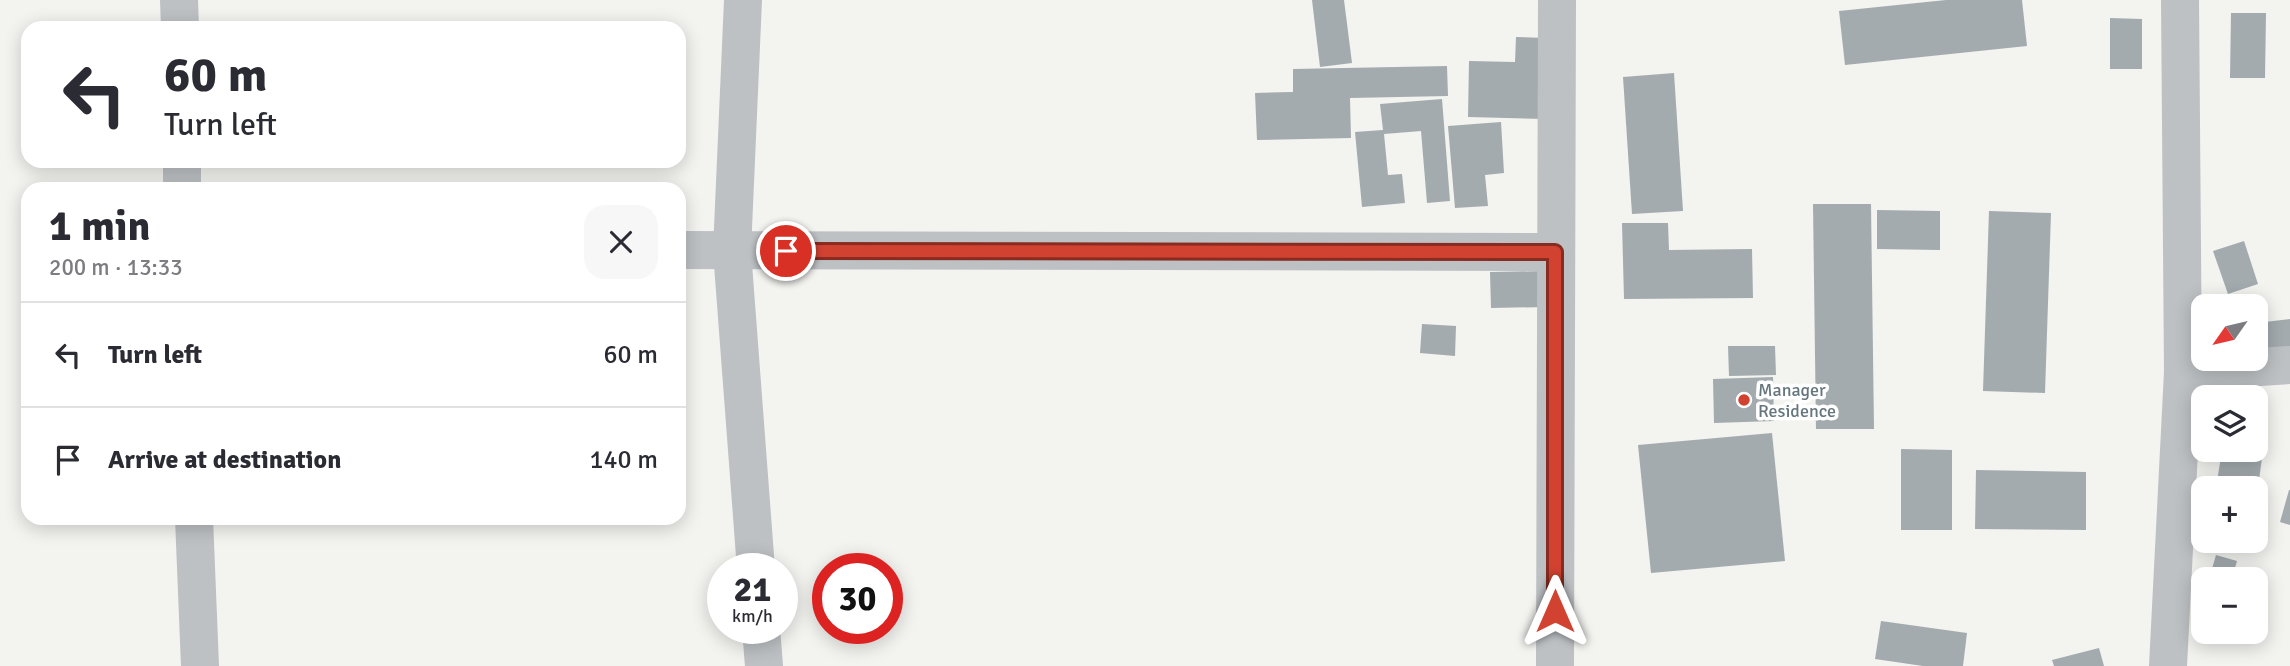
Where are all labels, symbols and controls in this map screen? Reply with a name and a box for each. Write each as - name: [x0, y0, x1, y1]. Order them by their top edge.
- text: 60 m: [164, 45, 267, 105]
- icon: left: [49, 49, 140, 140]
- text: Turn left: [164, 105, 277, 144]
- text: 1 min: [49, 201, 150, 252]
- button: close: [584, 205, 658, 279]
- pin: [756, 221, 816, 281]
- icon: arrive: [767, 232, 805, 270]
- text: 200 m · 13:33: [49, 253, 183, 282]
- north arrow: [2191, 294, 2268, 371]
- map controls: [2191, 294, 2268, 644]
- icon: left: [49, 336, 87, 374]
- text: Turn left: [108, 339, 202, 371]
- text: 60 m: [603, 339, 658, 371]
- place label: Manager Residence: [1758, 379, 1836, 422]
- button: layers: [2191, 385, 2268, 462]
- marker: Manager Residence: [1736, 392, 1752, 408]
- icon: arrive: [49, 441, 87, 479]
- text: Arrive at destination: [108, 444, 341, 476]
- text: 140 m: [589, 444, 658, 476]
- button: +: [2191, 476, 2268, 553]
- speed limit sign: 30: [812, 553, 903, 644]
- button: −: [2191, 567, 2268, 644]
- text: 21: [734, 568, 771, 611]
- position arrow: [1518, 574, 1592, 648]
- text: km/h: [732, 605, 773, 627]

